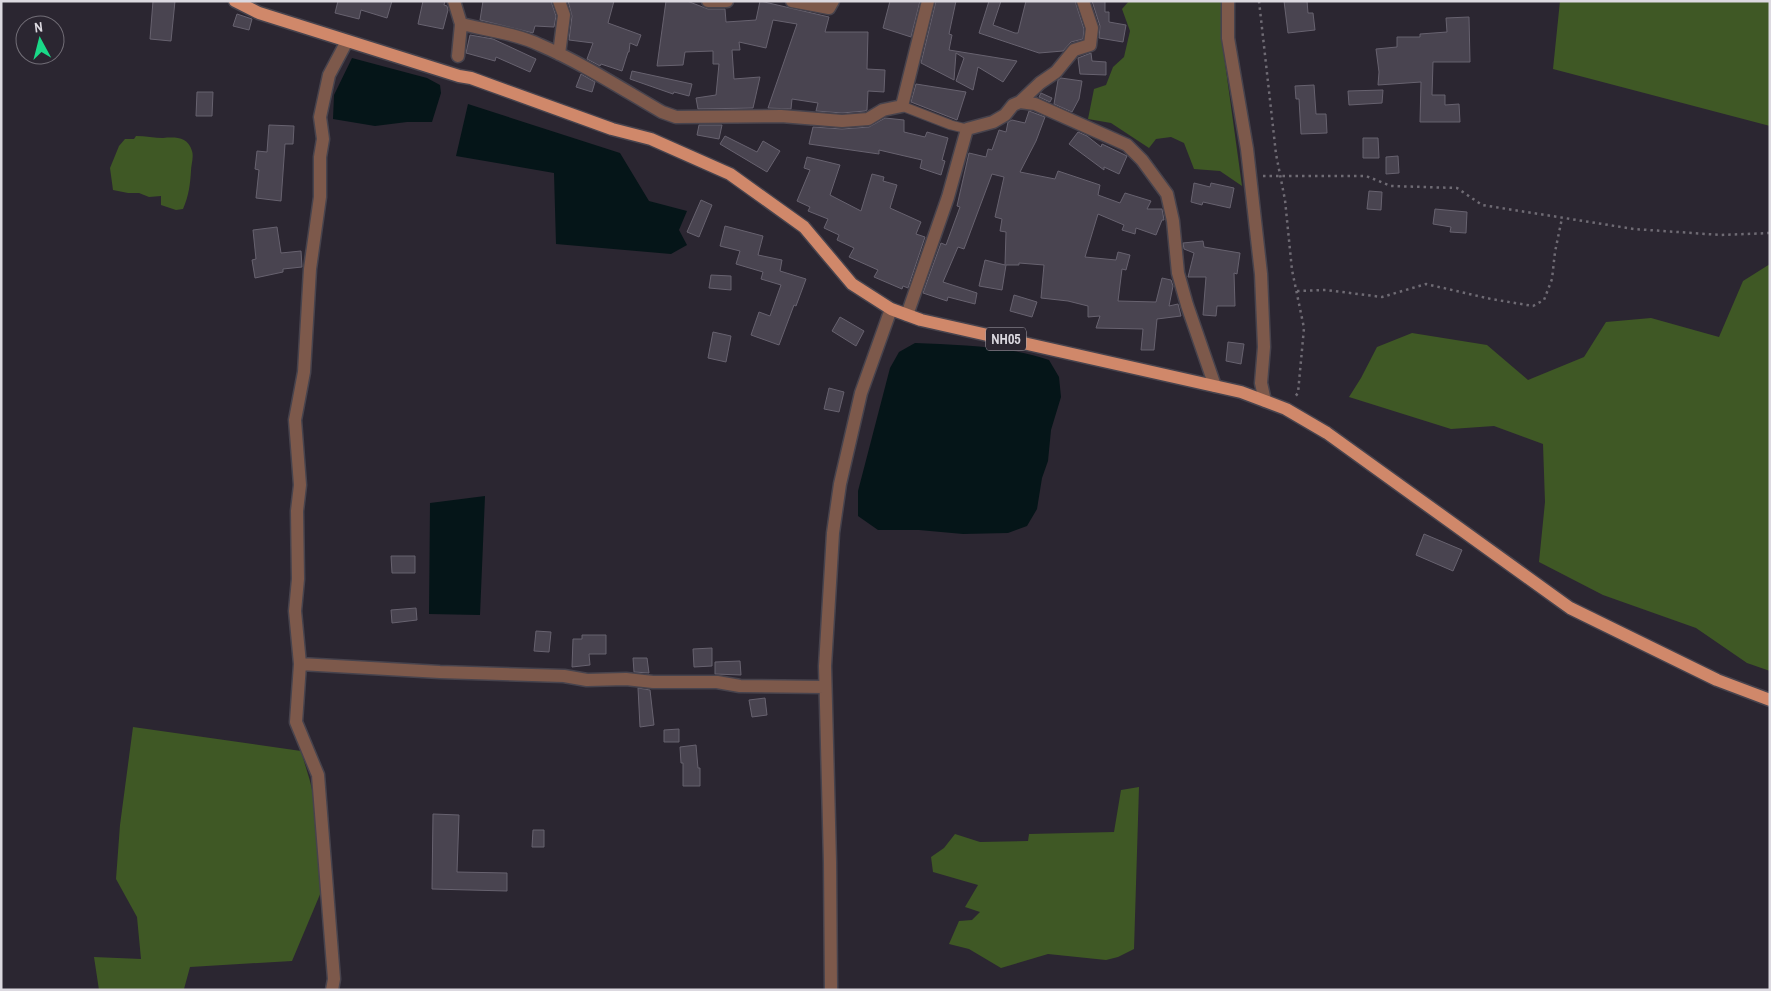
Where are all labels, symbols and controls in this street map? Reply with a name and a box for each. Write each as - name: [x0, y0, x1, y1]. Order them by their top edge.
- north arrow: [15, 15, 65, 65]
- text: N: [33, 18, 44, 37]
- road number: NH05: [986, 328, 1026, 350]

